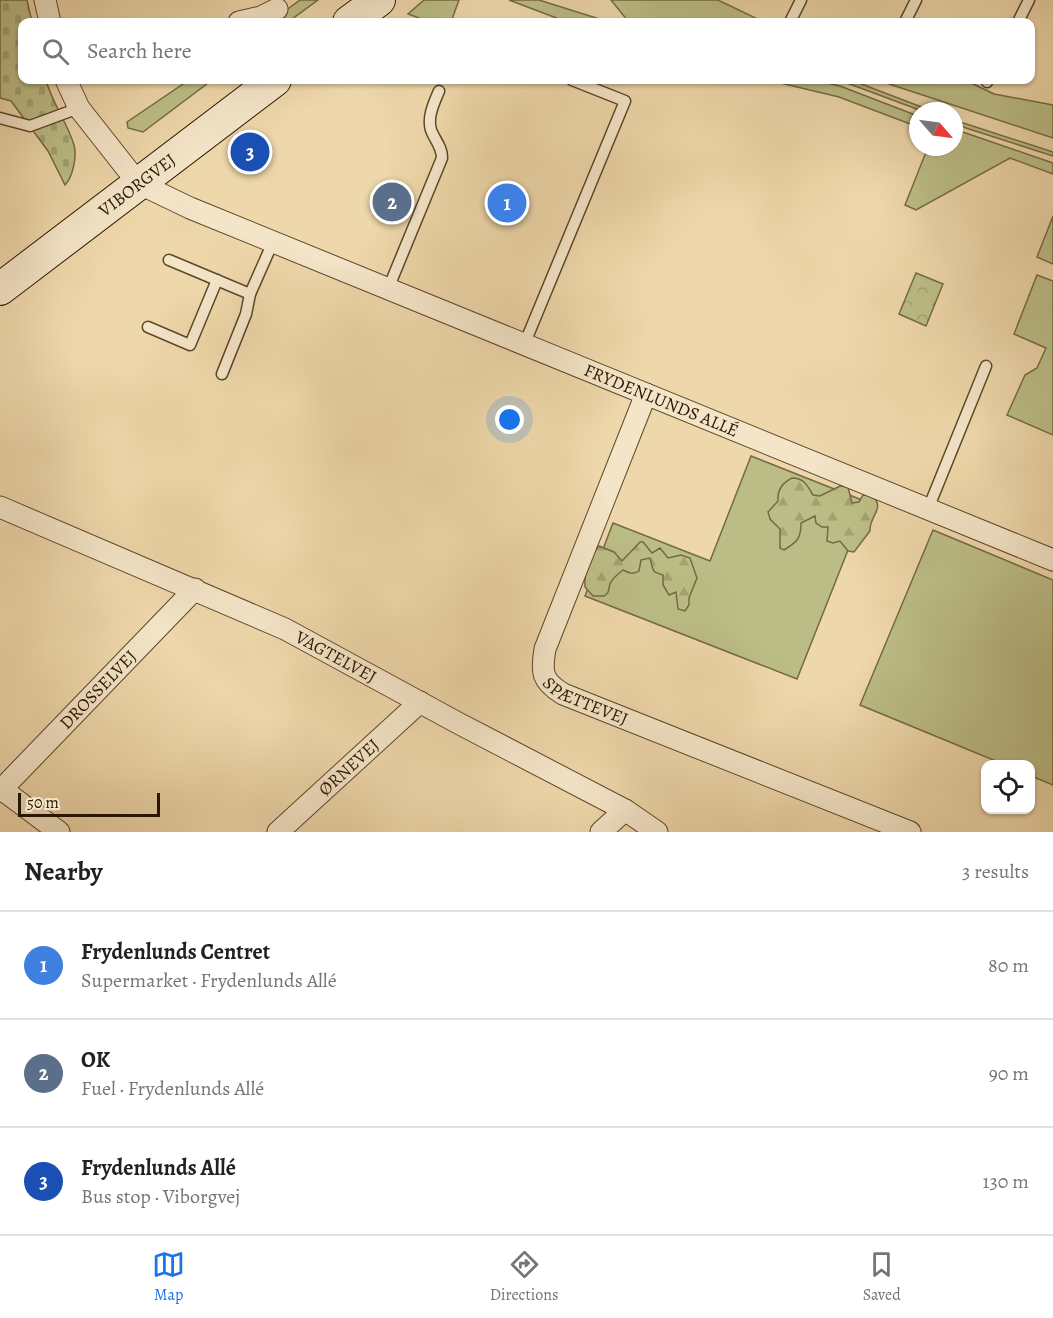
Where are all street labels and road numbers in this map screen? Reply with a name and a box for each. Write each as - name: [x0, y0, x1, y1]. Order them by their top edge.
- street label: VIBORGVEJ: [93, 148, 180, 223]
- street label: FRYDENLUNDS ALLÉ: [580, 358, 742, 443]
- street label: VAGTELVEJ: [290, 624, 381, 688]
- street label: DROSSELVEJ: [54, 645, 142, 734]
- street label: SPÆTTEVEJ: [537, 672, 632, 731]
- street label: ØRNEVEJ: [313, 733, 384, 801]

